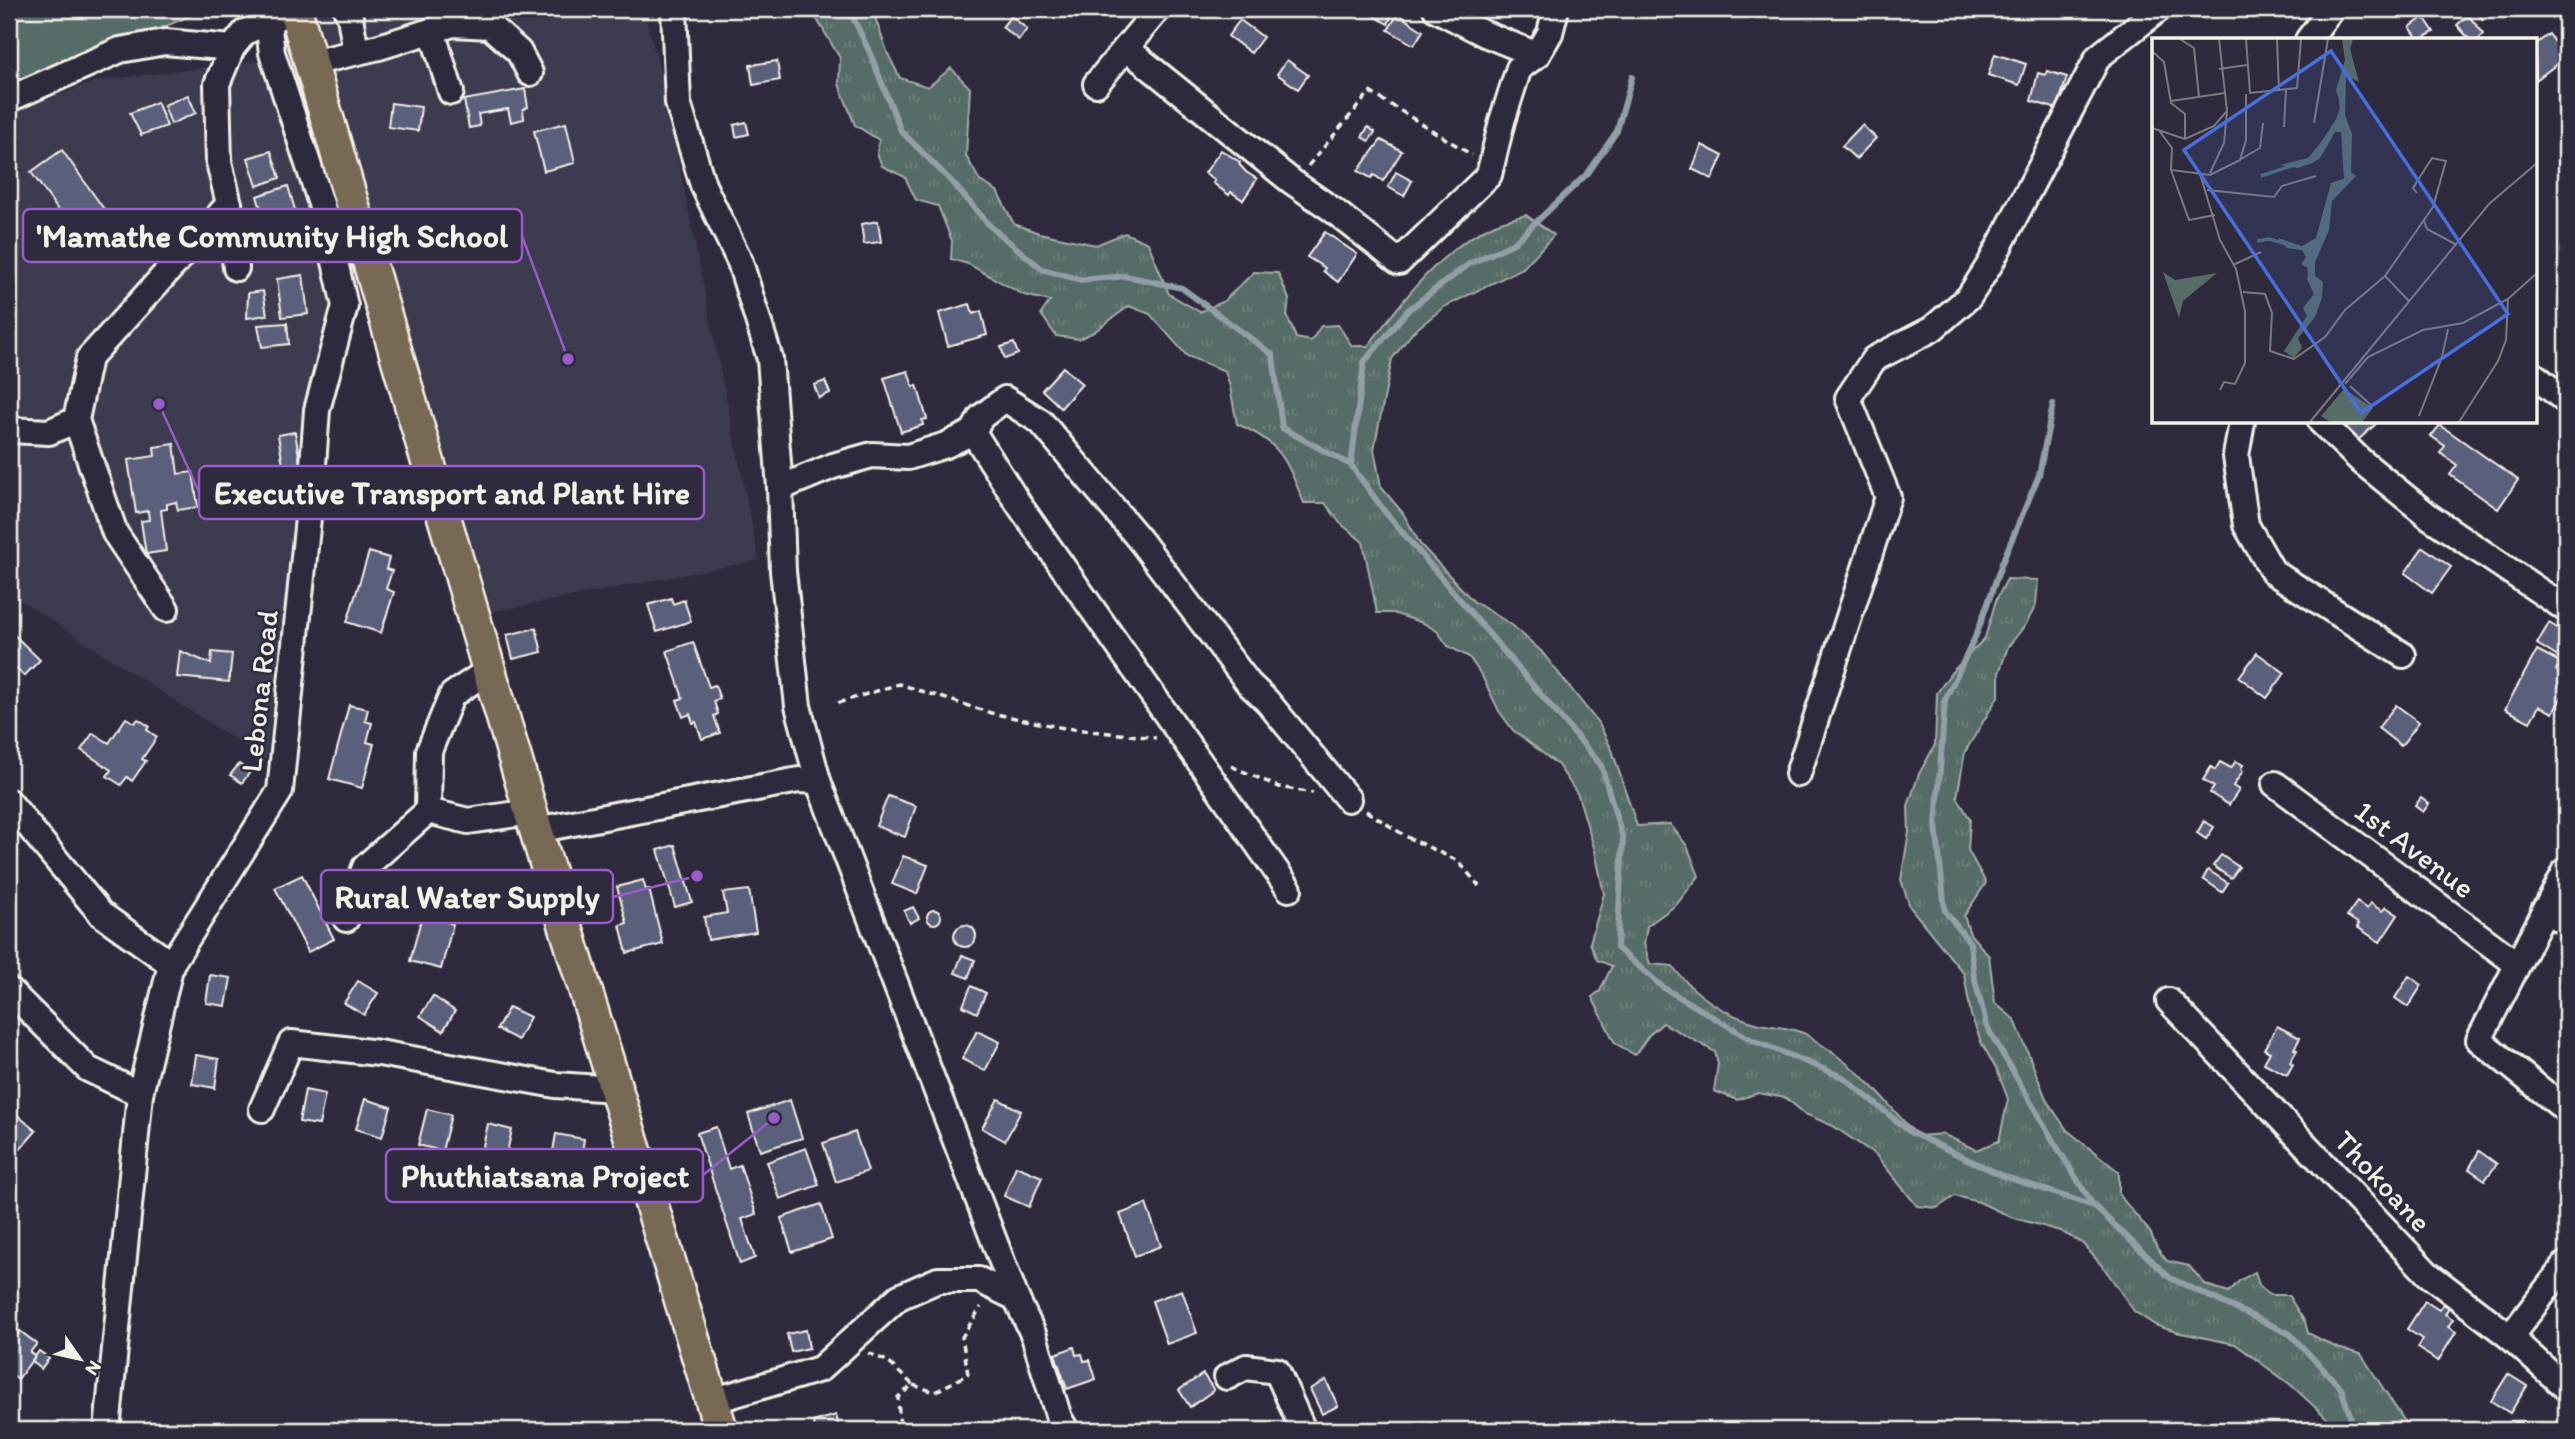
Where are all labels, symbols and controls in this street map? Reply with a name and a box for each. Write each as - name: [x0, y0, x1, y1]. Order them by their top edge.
- inset map: [2152, 38, 2536, 424]
- callout: 'Mamathe Community High School: [23, 209, 522, 262]
- text: 'Mamathe Community High School: [36, 217, 509, 255]
- callout: Executive Transport and Plant Hire: [199, 466, 704, 519]
- text: Executive Transport and Plant Hire: [214, 474, 690, 512]
- street label: Lebona Road: [232, 608, 286, 774]
- street label: 1st Avenue: [2348, 792, 2482, 906]
- callout: Rural Water Supply: [321, 870, 613, 923]
- text: Rural Water Supply: [334, 878, 601, 916]
- street label: Thokoane: [2327, 1122, 2439, 1240]
- callout: Phuthiatsana Project: [386, 1149, 703, 1202]
- text: Phuthiatsana Project: [401, 1157, 689, 1195]
- north arrow: [46, 1324, 116, 1394]
- text: N: [81, 1356, 107, 1380]

